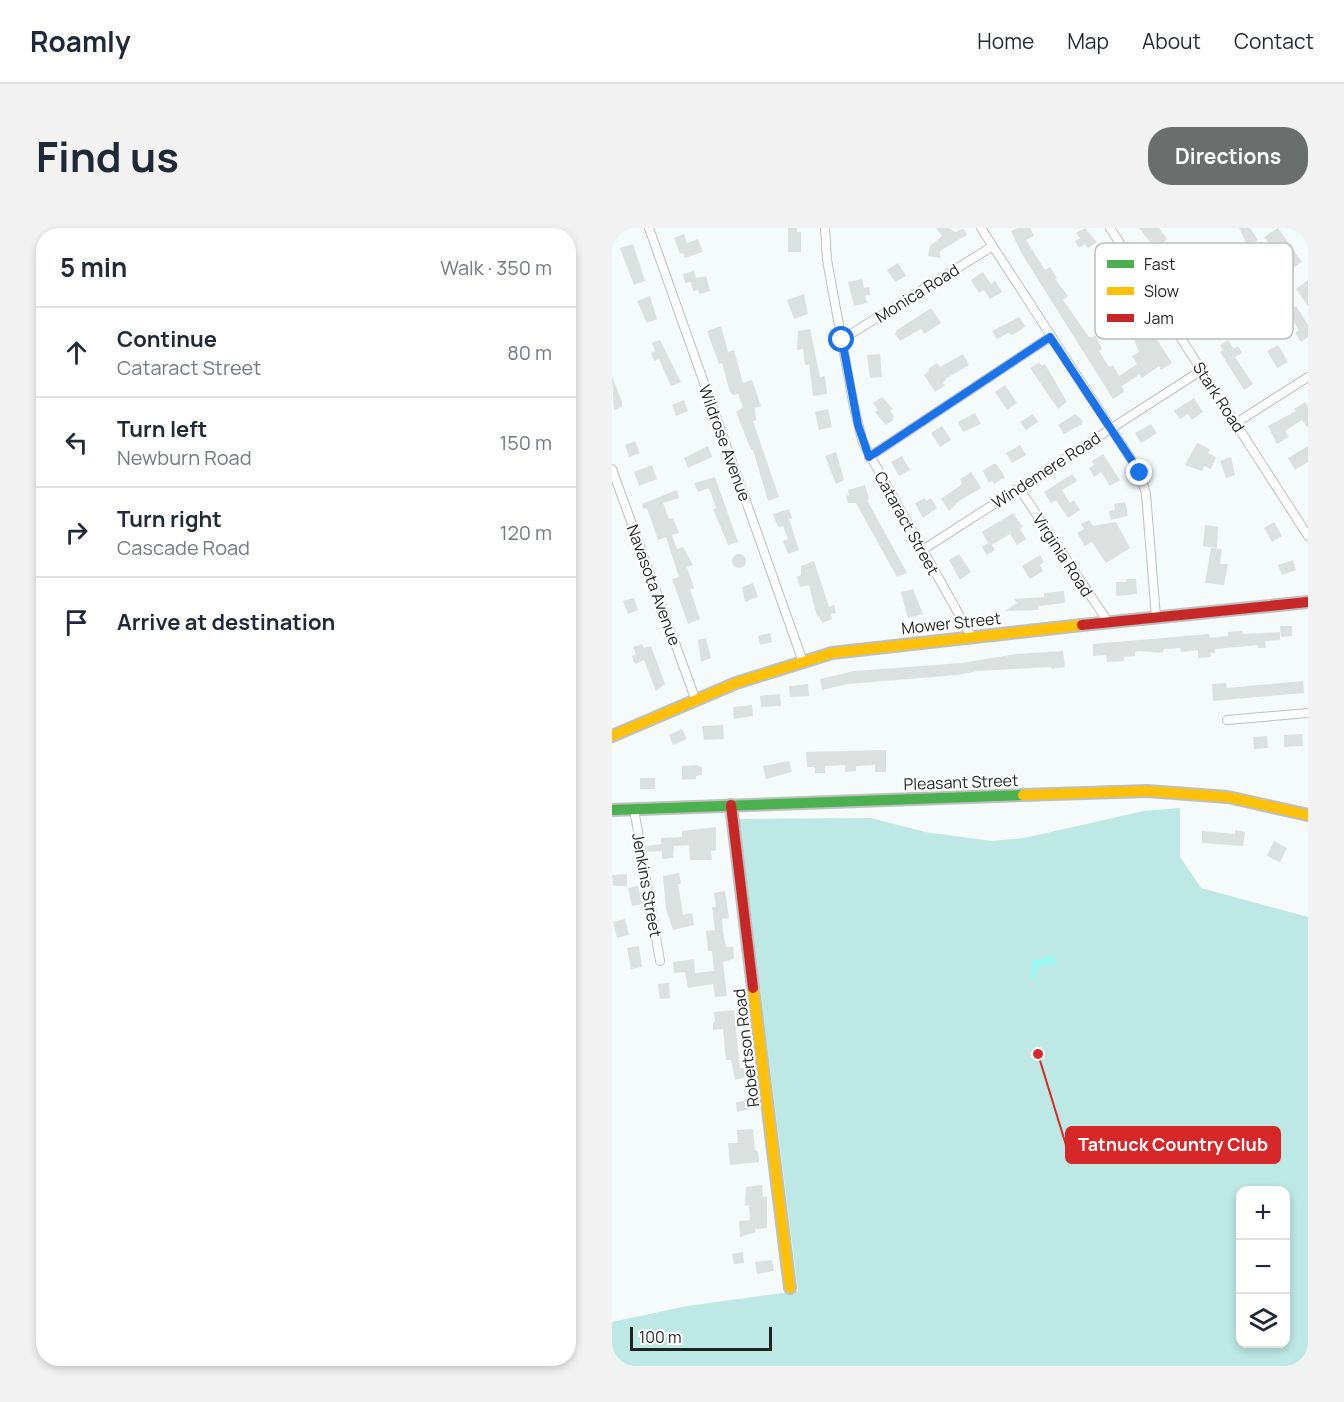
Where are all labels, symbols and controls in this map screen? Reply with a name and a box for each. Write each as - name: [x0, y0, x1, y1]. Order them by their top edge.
- text: Roamly: [30, 22, 131, 60]
- text: Home: [977, 27, 1034, 55]
- text: Map: [1067, 27, 1109, 55]
- text: About: [1142, 27, 1201, 55]
- text: Contact: [1234, 27, 1314, 55]
- text: Find us: [36, 127, 179, 185]
- button: Directions: [1148, 127, 1308, 185]
- legend: [1095, 243, 1293, 339]
- text: 5 min: [60, 249, 127, 285]
- text: Fast: [1144, 253, 1175, 275]
- text: Walk · 350 m: [440, 254, 552, 281]
- street label: Monica Road: [871, 259, 963, 327]
- text: Slow: [1144, 280, 1179, 302]
- text: Jam: [1144, 307, 1174, 329]
- text: Continue: [117, 324, 217, 354]
- route start: [828, 326, 854, 352]
- icon: ahead: [60, 336, 93, 369]
- text: 80 m: [507, 339, 552, 366]
- text: Cataract Street: [117, 354, 261, 381]
- street label: Stark Road: [1188, 357, 1250, 437]
- street label: Wildrose Avenue: [694, 382, 756, 504]
- text: Turn left: [117, 414, 207, 444]
- icon: left: [60, 426, 93, 459]
- street label: Windemere Road: [987, 427, 1105, 513]
- text: 150 m: [499, 429, 552, 456]
- text: Newburn Road: [117, 444, 252, 471]
- route end: [1126, 459, 1152, 485]
- street label: Cataract Street: [869, 467, 945, 579]
- text: Turn right: [117, 504, 222, 534]
- street label: Virginia Road: [1028, 509, 1098, 601]
- icon: right: [60, 516, 93, 549]
- text: 120 m: [500, 519, 552, 546]
- street label: Navasota Avenue: [622, 521, 686, 649]
- text: Cascade Road: [117, 534, 250, 561]
- icon: arrive: [60, 606, 93, 639]
- text: Arrive at destination: [117, 607, 335, 637]
- street label: Mower Street: [900, 607, 1002, 639]
- street label: Pleasant Street: [903, 769, 1019, 795]
- street label: Jenkins Street: [627, 831, 667, 939]
- street label: Robertson Road: [728, 988, 764, 1108]
- callout: Tatnuck Country Club: [1066, 1127, 1280, 1163]
- text: Tatnuck Country Club: [1078, 1132, 1268, 1156]
- map controls: [1236, 1186, 1290, 1348]
- button: +: [1236, 1186, 1290, 1240]
- button: −: [1236, 1240, 1290, 1294]
- button: layers: [1236, 1294, 1290, 1348]
- scale bar: [630, 1324, 772, 1352]
- text: 100 m: [639, 1326, 682, 1348]

